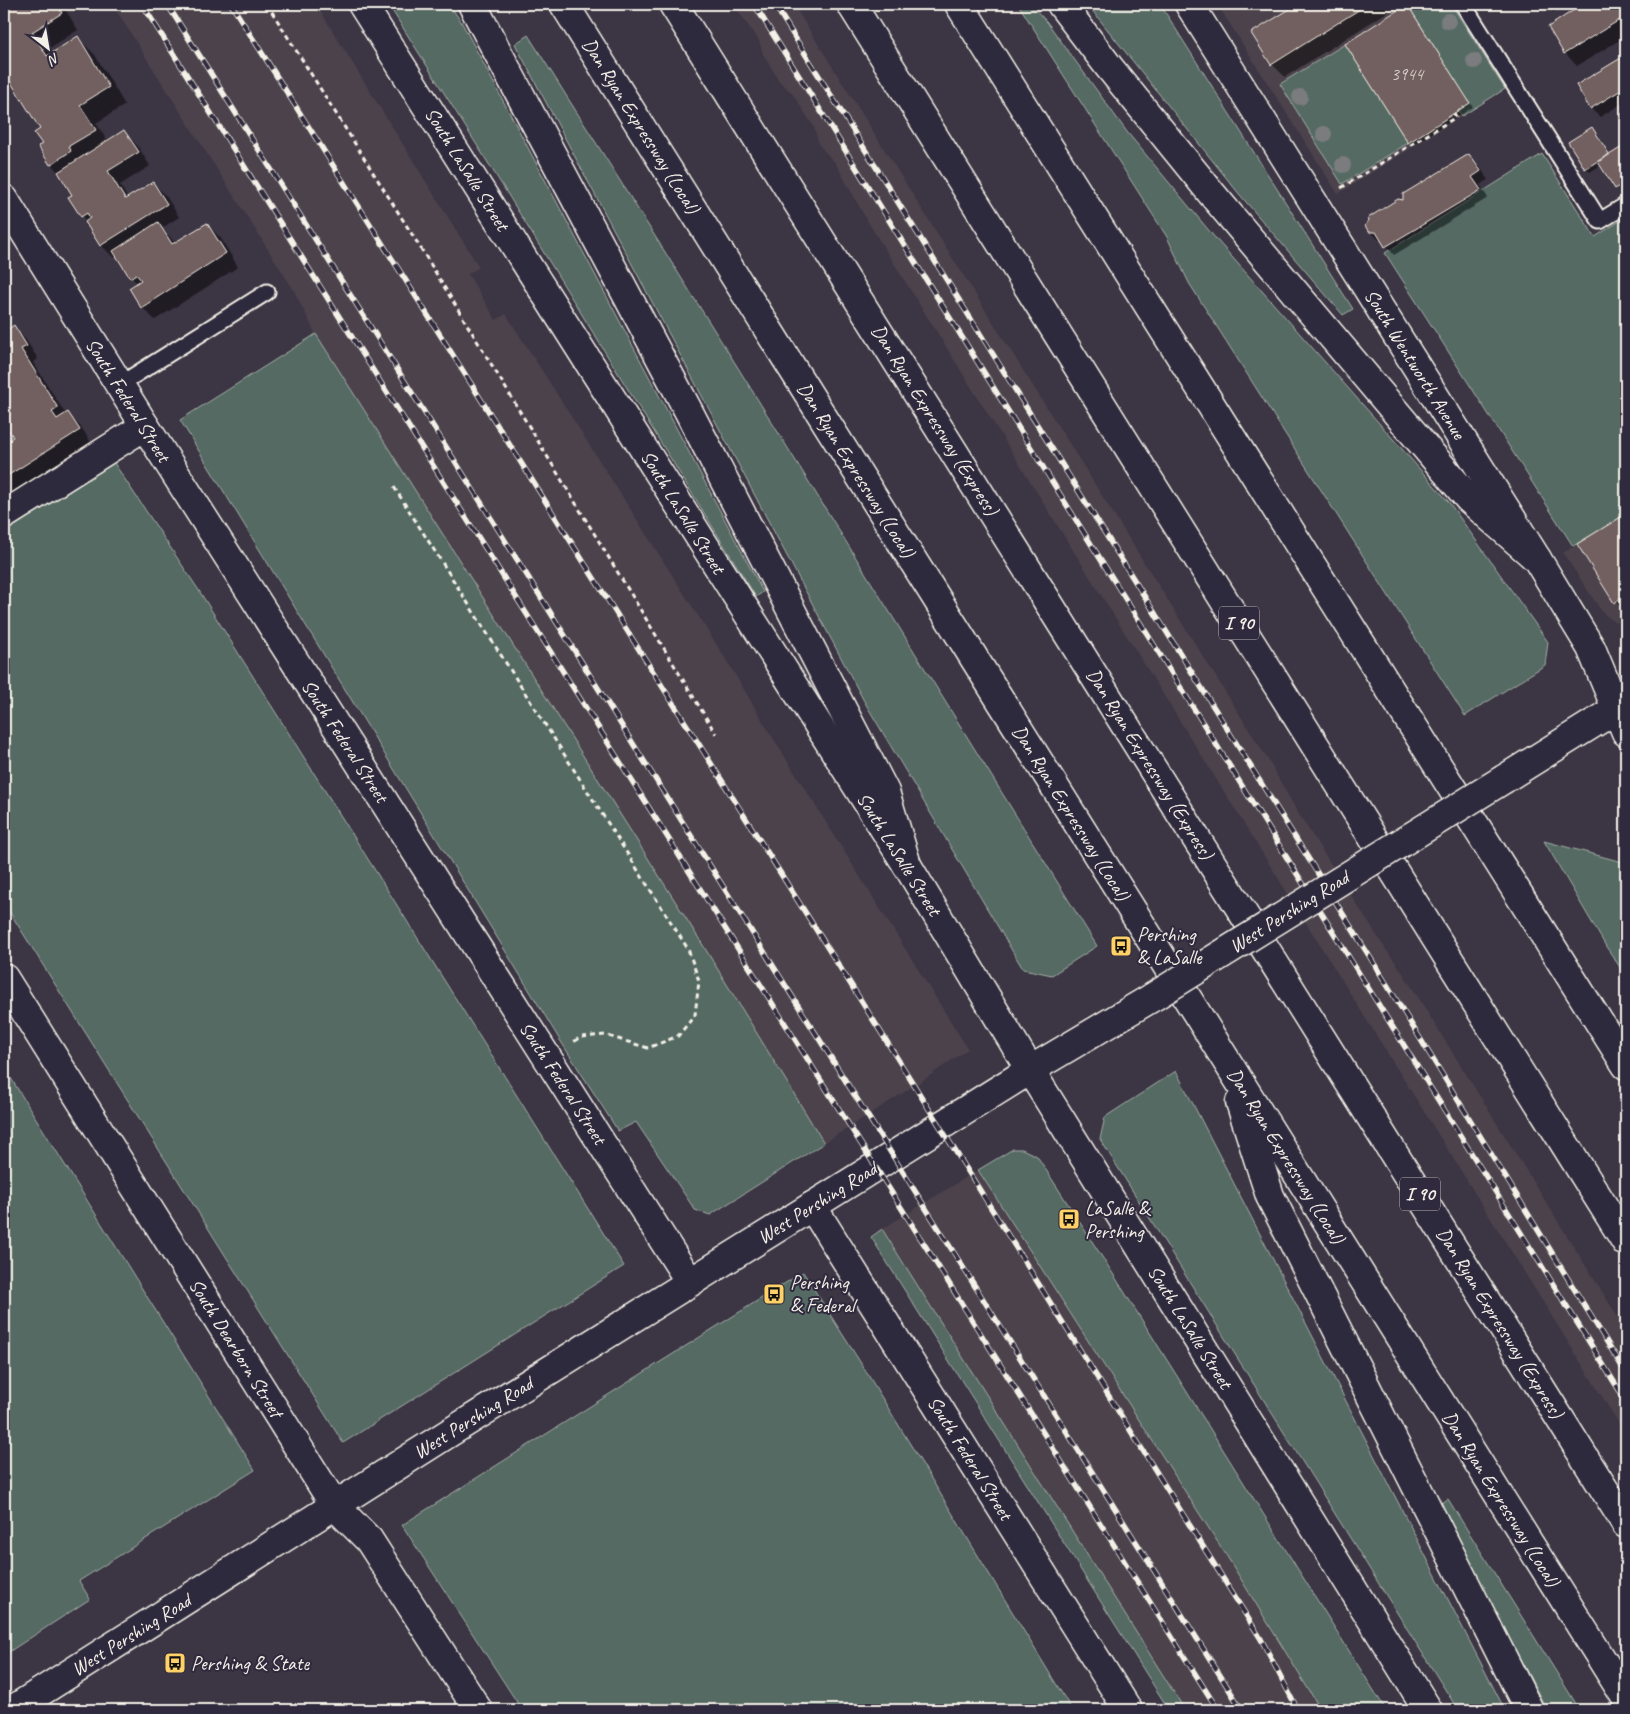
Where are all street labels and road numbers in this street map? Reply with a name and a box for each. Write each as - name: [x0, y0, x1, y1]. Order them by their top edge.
- street label: Dan Ryan Expressway (Local): [577, 33, 706, 220]
- street label: South LaSalle Street: [419, 103, 516, 237]
- street label: South Wentworth Avenue: [1359, 284, 1472, 445]
- street label: Dan Ryan Expressway (Express): [866, 320, 1005, 522]
- street label: South Federal Street: [80, 333, 177, 469]
- street label: Dan Ryan Expressway (Local): [792, 377, 921, 564]
- street label: South LaSalle Street: [635, 446, 732, 580]
- road number: I 90: [1219, 606, 1259, 640]
- street label: Dan Ryan Expressway (Express): [1081, 664, 1220, 866]
- street label: South Federal Street: [296, 675, 395, 809]
- street label: Dan Ryan Expressway (Local): [1007, 720, 1136, 907]
- street label: South LaSalle Street: [851, 788, 948, 922]
- street label: West Pershing Road: [1225, 864, 1356, 959]
- street label: South Federal Street: [514, 1017, 613, 1151]
- street label: Dan Ryan Expressway (Local): [1222, 1063, 1351, 1250]
- street label: West Pershing Road: [753, 1155, 884, 1250]
- road number: I 90: [1400, 1178, 1440, 1210]
- street label: Dan Ryan Expressway (Express): [1431, 1223, 1570, 1425]
- street label: South LaSalle Street: [1142, 1261, 1239, 1395]
- street label: South Dearborn Street: [183, 1274, 290, 1425]
- street label: West Pershing Road: [409, 1370, 540, 1465]
- street label: South Federal Street: [922, 1391, 1019, 1527]
- street label: Dan Ryan Expressway (Local): [1437, 1406, 1566, 1593]
- street label: West Pershing Road: [67, 1587, 198, 1682]

